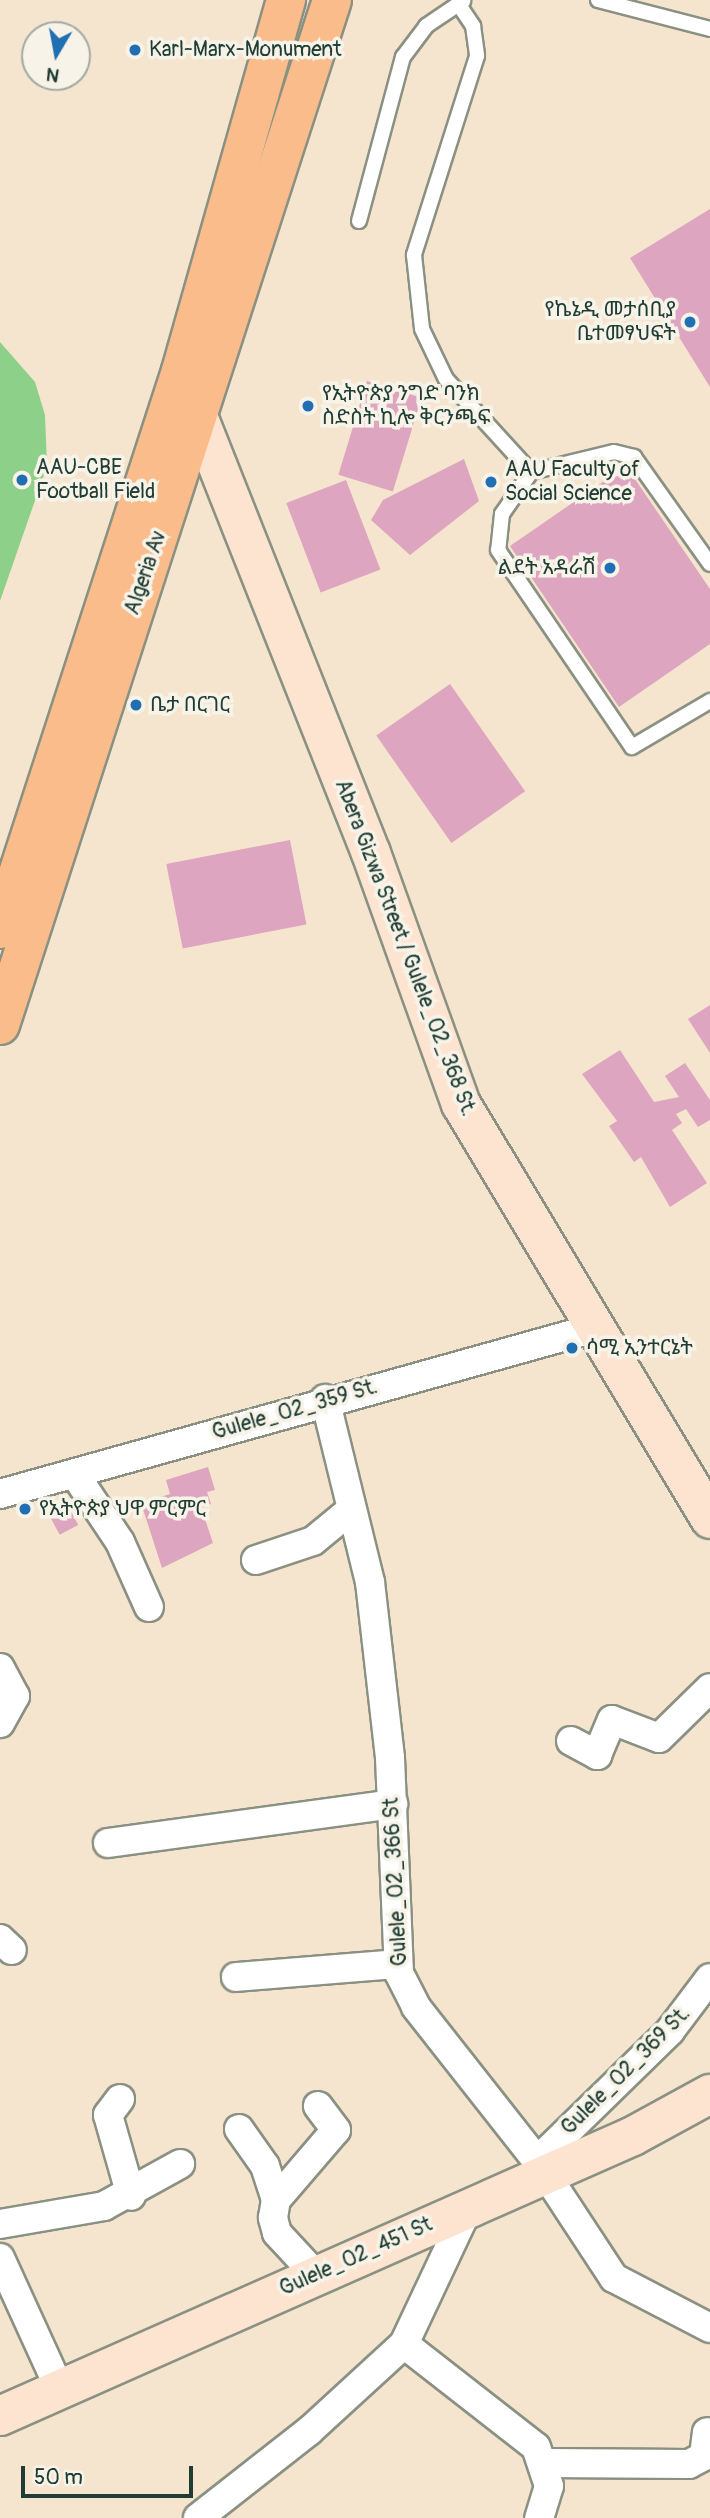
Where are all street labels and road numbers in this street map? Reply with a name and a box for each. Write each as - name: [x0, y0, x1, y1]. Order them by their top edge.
- street label: Algeria Av: [120, 528, 172, 618]
- street label: Abera Gizwa Street / Gulele_02_368 St.: [329, 776, 481, 1120]
- street label: Gulele_02_359 St.: [209, 1374, 381, 1446]
- street label: Gulele_02_366 St: [379, 1797, 413, 1967]
- street label: Gulele_02_369 St.: [556, 2001, 696, 2141]
- street label: Gulele_02_451 St: [276, 2212, 436, 2302]

